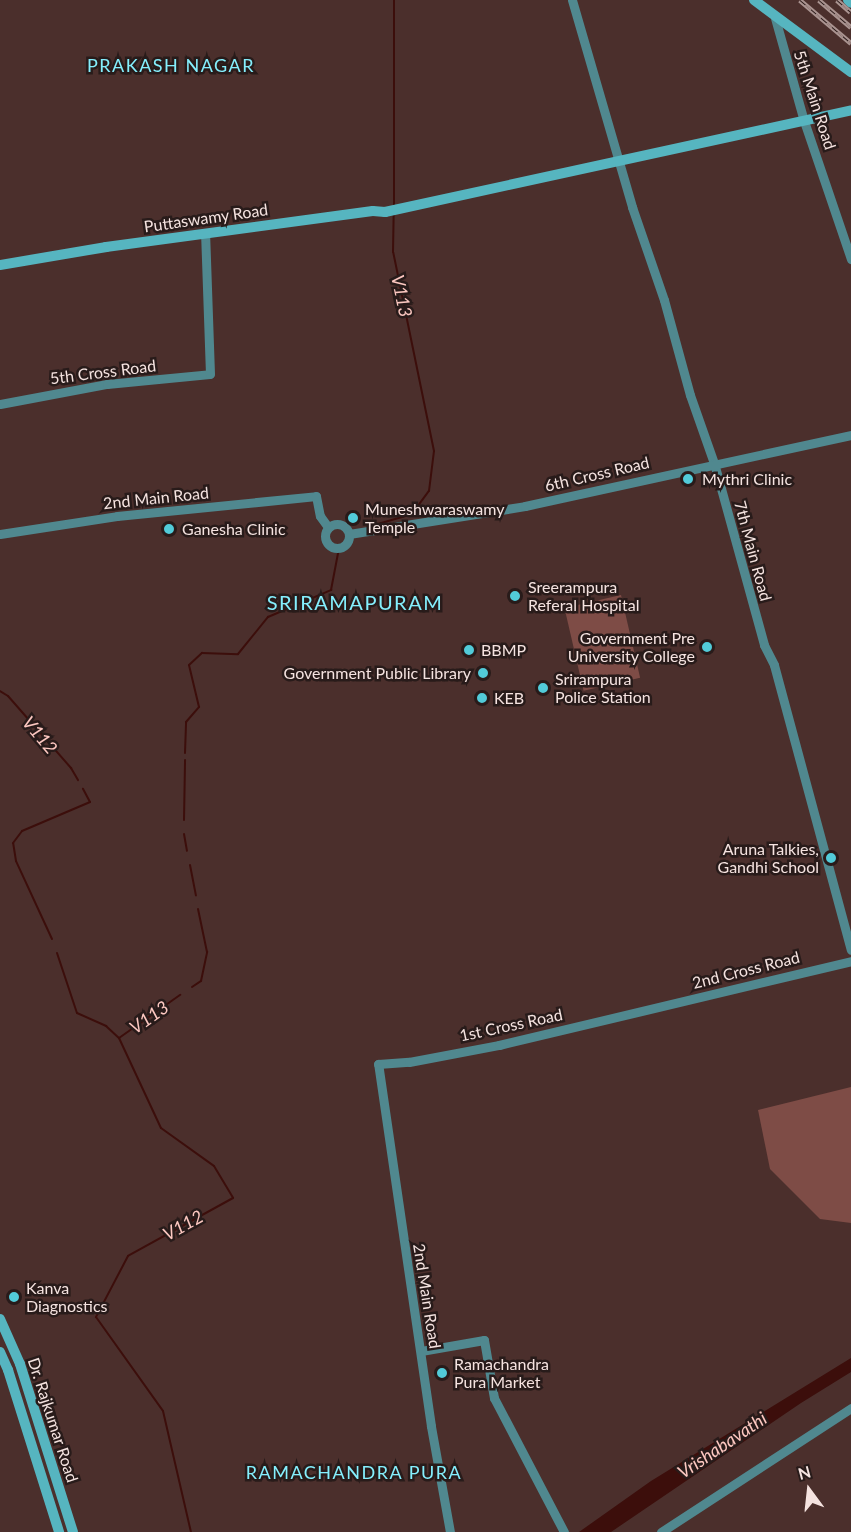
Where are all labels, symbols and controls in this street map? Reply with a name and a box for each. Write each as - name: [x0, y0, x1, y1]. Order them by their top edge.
- street label: 5th Main Road: [790, 48, 840, 152]
- district label: PRAKASH NAGAR: [87, 54, 255, 76]
- street label: Puttaswamy Road: [143, 200, 269, 236]
- water label: V113: [387, 273, 417, 319]
- street label: 5th Cross Road: [49, 356, 157, 388]
- street label: 6th Cross Road: [543, 453, 651, 495]
- place label: Mythri Clinic: [702, 469, 792, 489]
- marker: Mythri Clinic: [679, 470, 697, 488]
- street label: 2nd Main Road: [102, 483, 210, 513]
- place label: Muneshwaraswamy Temple: [365, 499, 504, 537]
- street label: 7th Main Road: [730, 499, 776, 603]
- marker: Muneshwaraswamy Temple: [346, 511, 360, 525]
- place label: Ganesha Clinic: [182, 519, 286, 539]
- marker: Ganesha Clinic: [160, 520, 178, 538]
- place label: Sreerampura Referal Hospital: [528, 577, 639, 615]
- marker: Sreerampura Referal Hospital: [506, 587, 524, 605]
- district label: SRIRAMAPURAM: [267, 590, 443, 614]
- place label: Government Pre University College: [567, 628, 695, 666]
- place label: BBMP: [481, 640, 526, 660]
- marker: Government Pre University College: [700, 640, 714, 654]
- marker: BBMP: [462, 643, 476, 657]
- place label: Government Public Library: [284, 663, 471, 683]
- marker: Government Public Library: [476, 666, 490, 680]
- place label: Srirampura Police Station: [555, 669, 651, 707]
- marker: Srirampura Police Station: [536, 681, 550, 695]
- place label: KEB: [494, 688, 524, 708]
- marker: KEB: [475, 691, 489, 705]
- water label: V112: [18, 712, 62, 758]
- place label: Aruna Talkies, Gandhi School: [718, 839, 819, 877]
- marker: Aruna Talkies, Gandhi School: [824, 851, 838, 865]
- street label: 2nd Cross Road: [690, 947, 802, 993]
- water label: V113: [125, 996, 173, 1038]
- street label: 1st Cross Road: [458, 1005, 564, 1045]
- water label: V112: [159, 1205, 207, 1245]
- street label: 2nd Main Road: [409, 1242, 445, 1350]
- place label: Kanva Diagnostics: [26, 1278, 107, 1316]
- marker: Kanva Diagnostics: [7, 1290, 21, 1304]
- place label: Ramachandra Pura Market: [454, 1354, 549, 1392]
- street label: Dr. Rajkumar Road: [24, 1355, 82, 1485]
- marker: Ramachandra Pura Market: [435, 1366, 449, 1380]
- water label: Vrishabavathi: [673, 1407, 771, 1483]
- north arrow: [779, 1460, 839, 1520]
- district label: RAMACHANDRA PURA: [246, 1461, 462, 1483]
- text: N: [796, 1461, 813, 1483]

